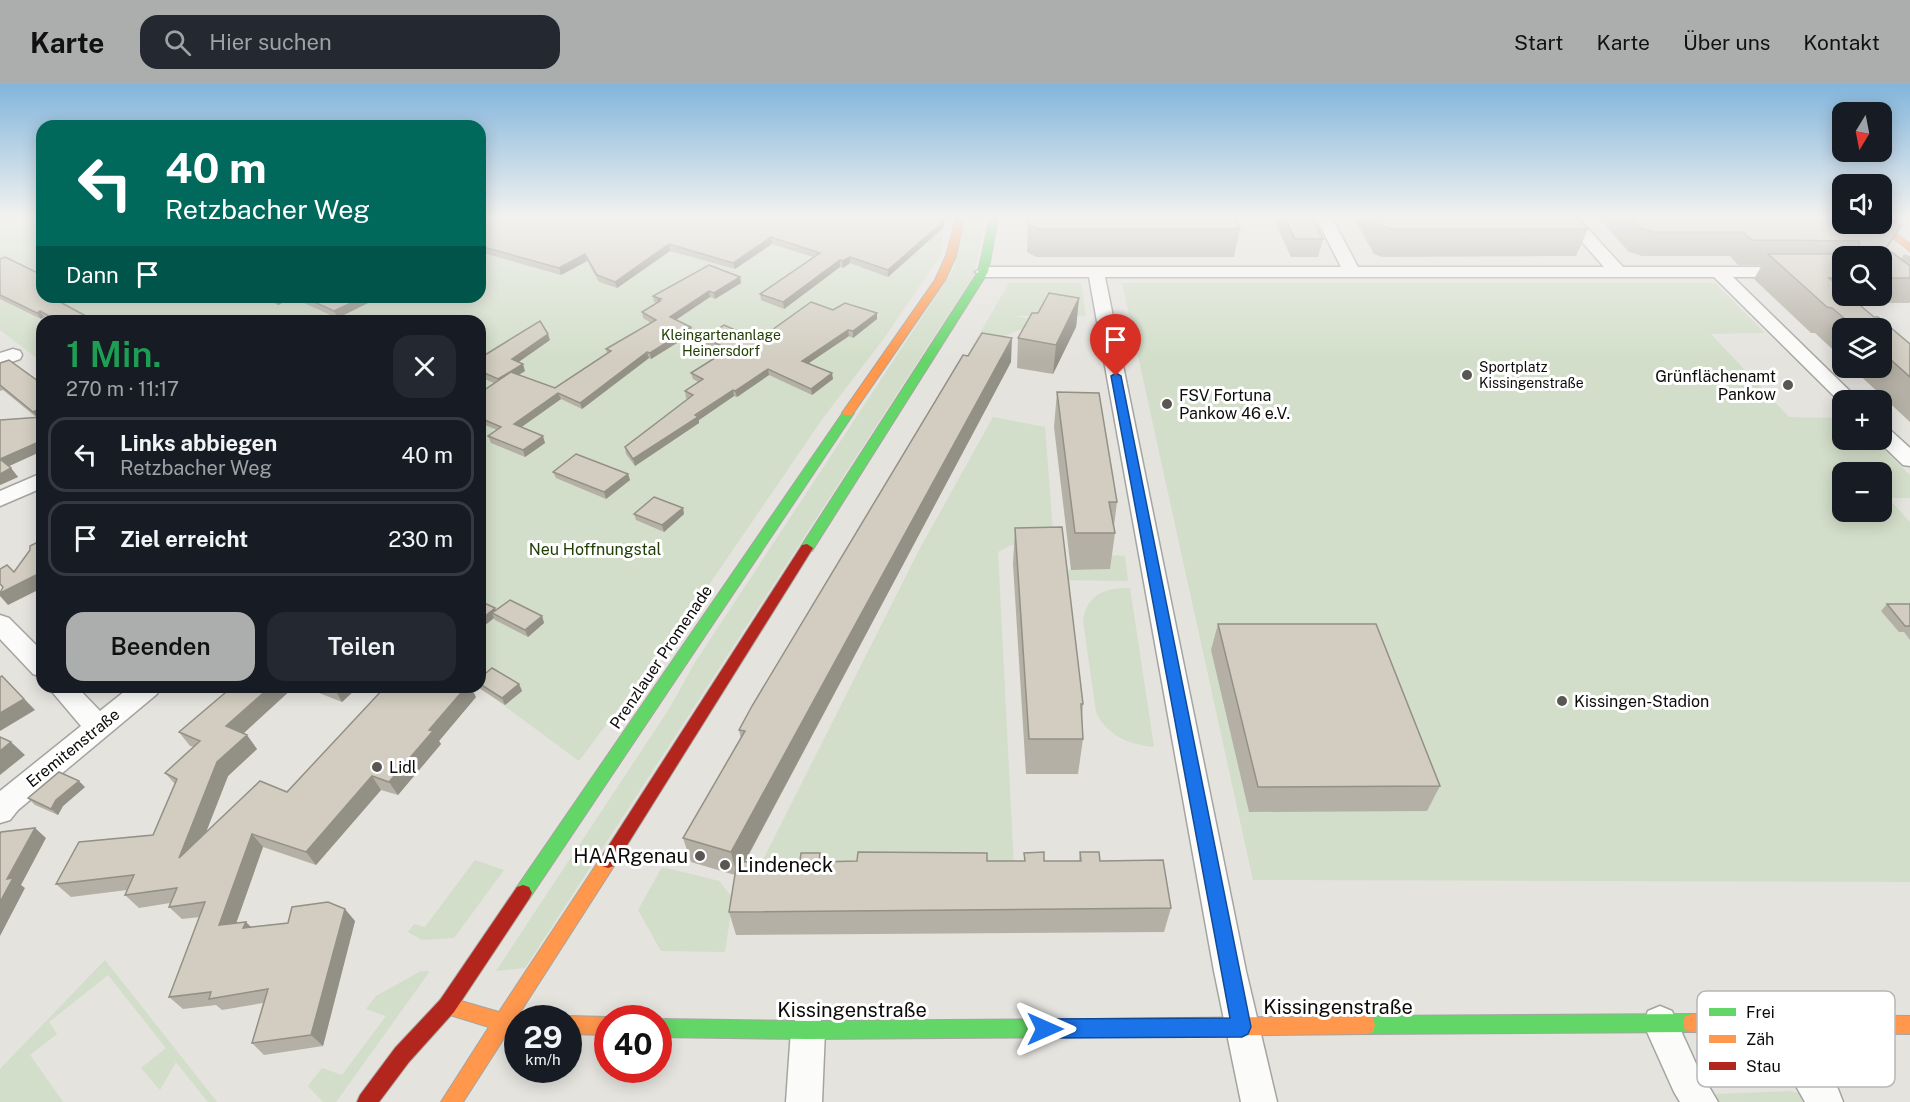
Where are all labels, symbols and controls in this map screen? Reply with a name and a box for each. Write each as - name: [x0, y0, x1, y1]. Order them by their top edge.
- search box: [140, 15, 560, 69]
- text: Karte: [30, 26, 104, 59]
- icon: search: [161, 26, 194, 59]
- text: Hier suchen: [209, 29, 332, 55]
- text: Start: [1514, 30, 1563, 55]
- text: Karte: [1596, 30, 1650, 55]
- text: Über uns: [1683, 30, 1770, 55]
- text: Kontakt: [1803, 30, 1880, 55]
- north arrow: [1832, 102, 1892, 162]
- map controls: [1832, 102, 1892, 522]
- text: 40 m: [165, 143, 267, 192]
- icon: left: [66, 144, 144, 222]
- button: sound: [1832, 174, 1892, 234]
- text: Retzbacher Weg: [165, 193, 370, 225]
- button: search: [1832, 246, 1892, 306]
- icon: arrive: [131, 258, 164, 291]
- text: Dann: [66, 262, 119, 288]
- pin: [1090, 314, 1141, 376]
- button: layers: [1832, 318, 1892, 378]
- icon: arrive: [1099, 323, 1132, 356]
- park label: Kleingartenanlage Heinersdorf: [661, 327, 781, 359]
- text: 1 Min.: [66, 333, 162, 375]
- button: close: [393, 335, 456, 398]
- place label: Sportplatz Kissingenstraße: [1479, 359, 1584, 391]
- place label: Grünflächenamt Pankow: [1655, 367, 1777, 404]
- marker: Sportplatz Kissingenstraße: [1460, 368, 1474, 382]
- text: 270 m · 11:17: [66, 377, 179, 401]
- marker: Grünflächenamt Pankow: [1781, 378, 1795, 392]
- place label: FSV Fortuna Pankow 46 e.V.: [1179, 386, 1290, 423]
- button: +: [1832, 390, 1892, 450]
- marker: FSV Fortuna Pankow 46 e.V.: [1160, 397, 1174, 411]
- text: Links abbiegen: [120, 430, 277, 456]
- icon: left: [69, 438, 102, 471]
- text: 40 m: [401, 442, 453, 468]
- text: Retzbacher Weg: [120, 456, 272, 480]
- button: −: [1832, 462, 1892, 522]
- icon: arrive: [69, 522, 102, 555]
- text: Ziel erreicht: [120, 526, 248, 552]
- text: 230 m: [388, 526, 453, 552]
- park label: Neu Hoffnungstal: [529, 540, 661, 559]
- street label: Prenzlauer Promenade: [606, 582, 716, 732]
- button: Beenden: [66, 612, 255, 681]
- button: Teilen: [267, 612, 456, 681]
- place label: Kissingen-Stadion: [1574, 692, 1709, 711]
- marker: Kissingen-Stadion: [1555, 694, 1569, 708]
- street label: Eremitenstraße: [23, 705, 123, 791]
- place label: Lidl: [389, 758, 417, 777]
- marker: Lidl: [370, 760, 384, 774]
- place label: HAARgenau: [573, 844, 688, 868]
- marker: HAARgenau: [693, 849, 707, 863]
- place label: Lindeneck: [737, 853, 833, 877]
- marker: Lindeneck: [718, 858, 732, 872]
- legend: [1697, 991, 1895, 1087]
- street label: Kissingenstraße: [1263, 995, 1413, 1019]
- position arrow: [1013, 997, 1077, 1061]
- street label: Kissingenstraße: [777, 998, 927, 1022]
- text: Frei: [1746, 1003, 1775, 1022]
- speed limit sign: 40: [594, 1005, 672, 1083]
- text: 29: [524, 1019, 562, 1055]
- text: Zäh: [1746, 1030, 1774, 1049]
- text: km/h: [525, 1051, 561, 1068]
- text: Stau: [1746, 1057, 1781, 1076]

